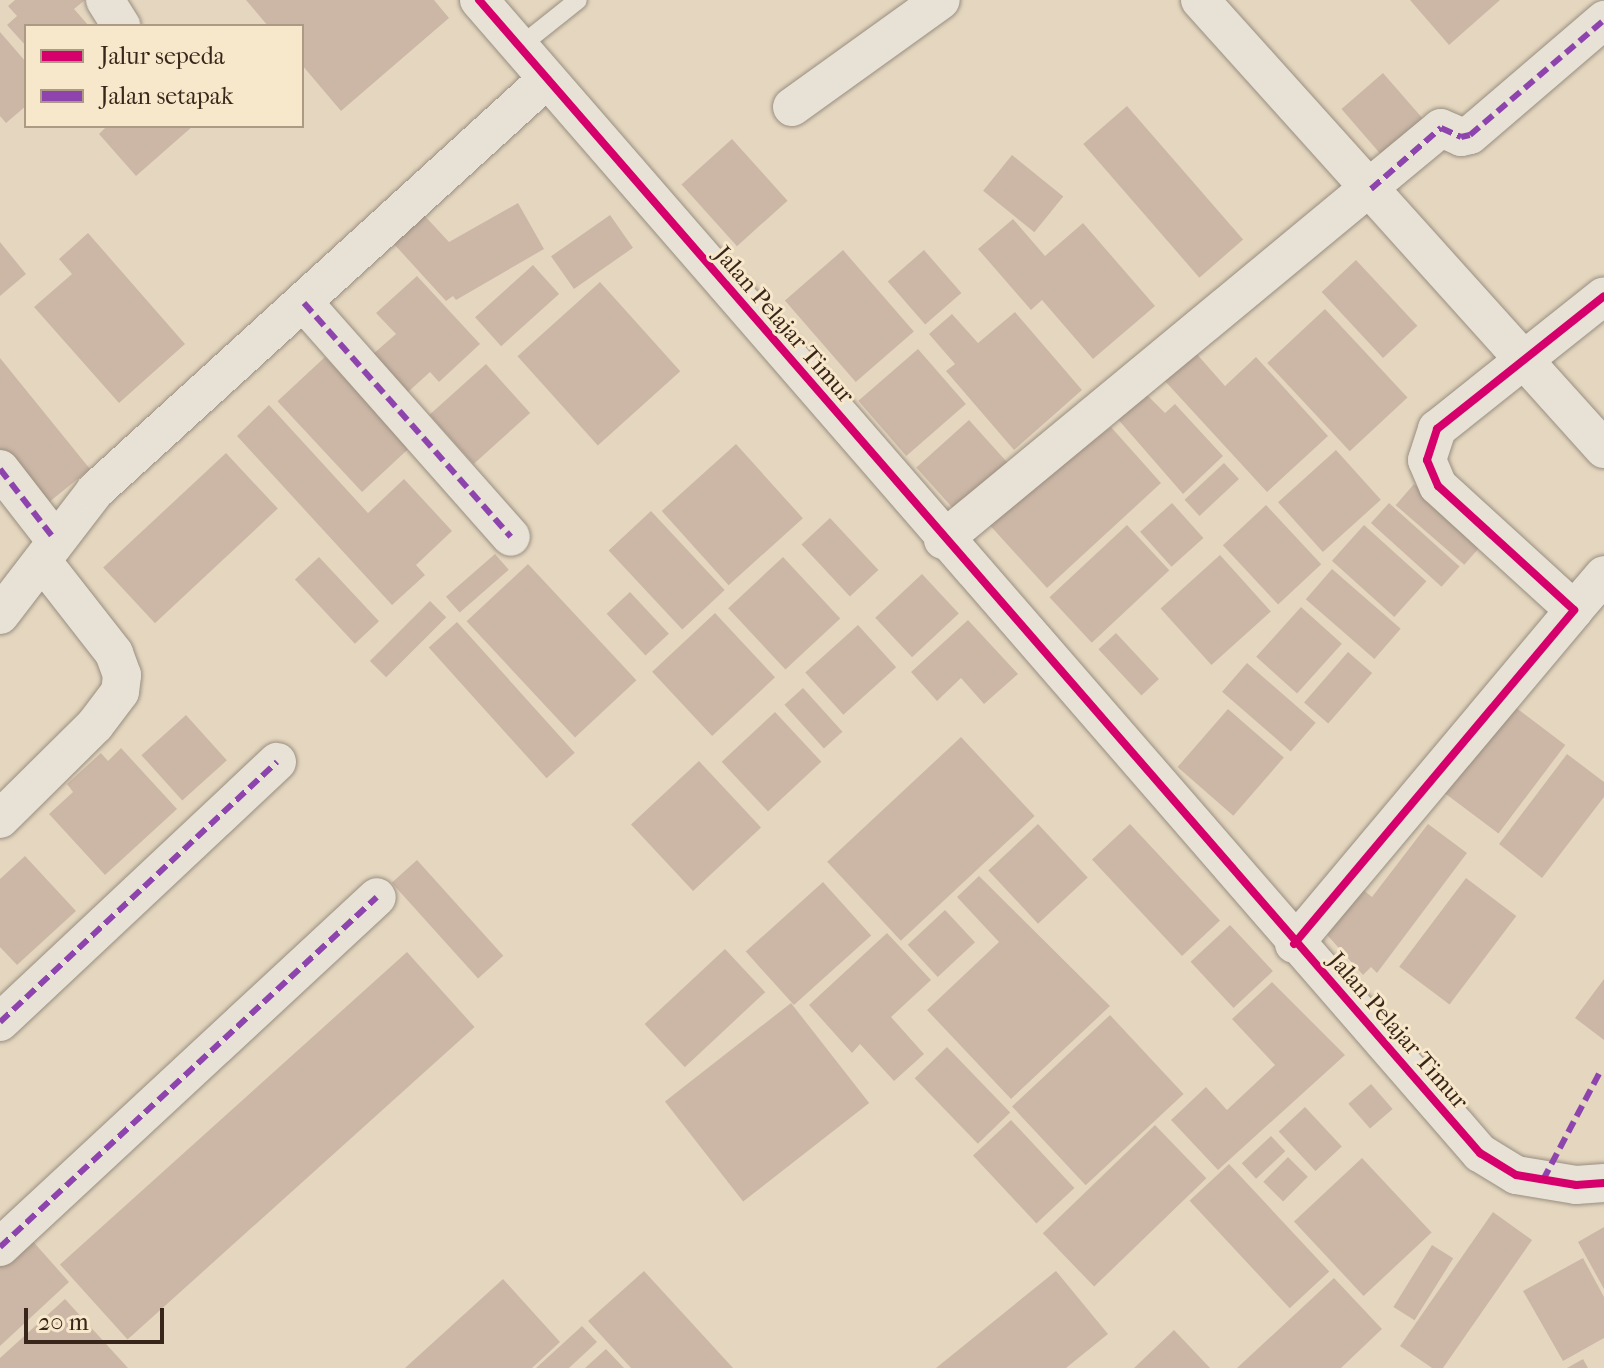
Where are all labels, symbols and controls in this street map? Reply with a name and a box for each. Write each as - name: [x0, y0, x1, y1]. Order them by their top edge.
- legend: [24, 24, 304, 128]
- text: Jalur sepeda: [100, 42, 225, 70]
- text: Jalan setapak: [100, 82, 233, 110]
- street label: Jalan Pelajar Timur: [708, 241, 860, 409]
- street label: Jalan Pelajar Timur: [1322, 947, 1474, 1115]
- scale bar: [28, 1292, 168, 1342]
- text: 20 m: [38, 1308, 89, 1336]

